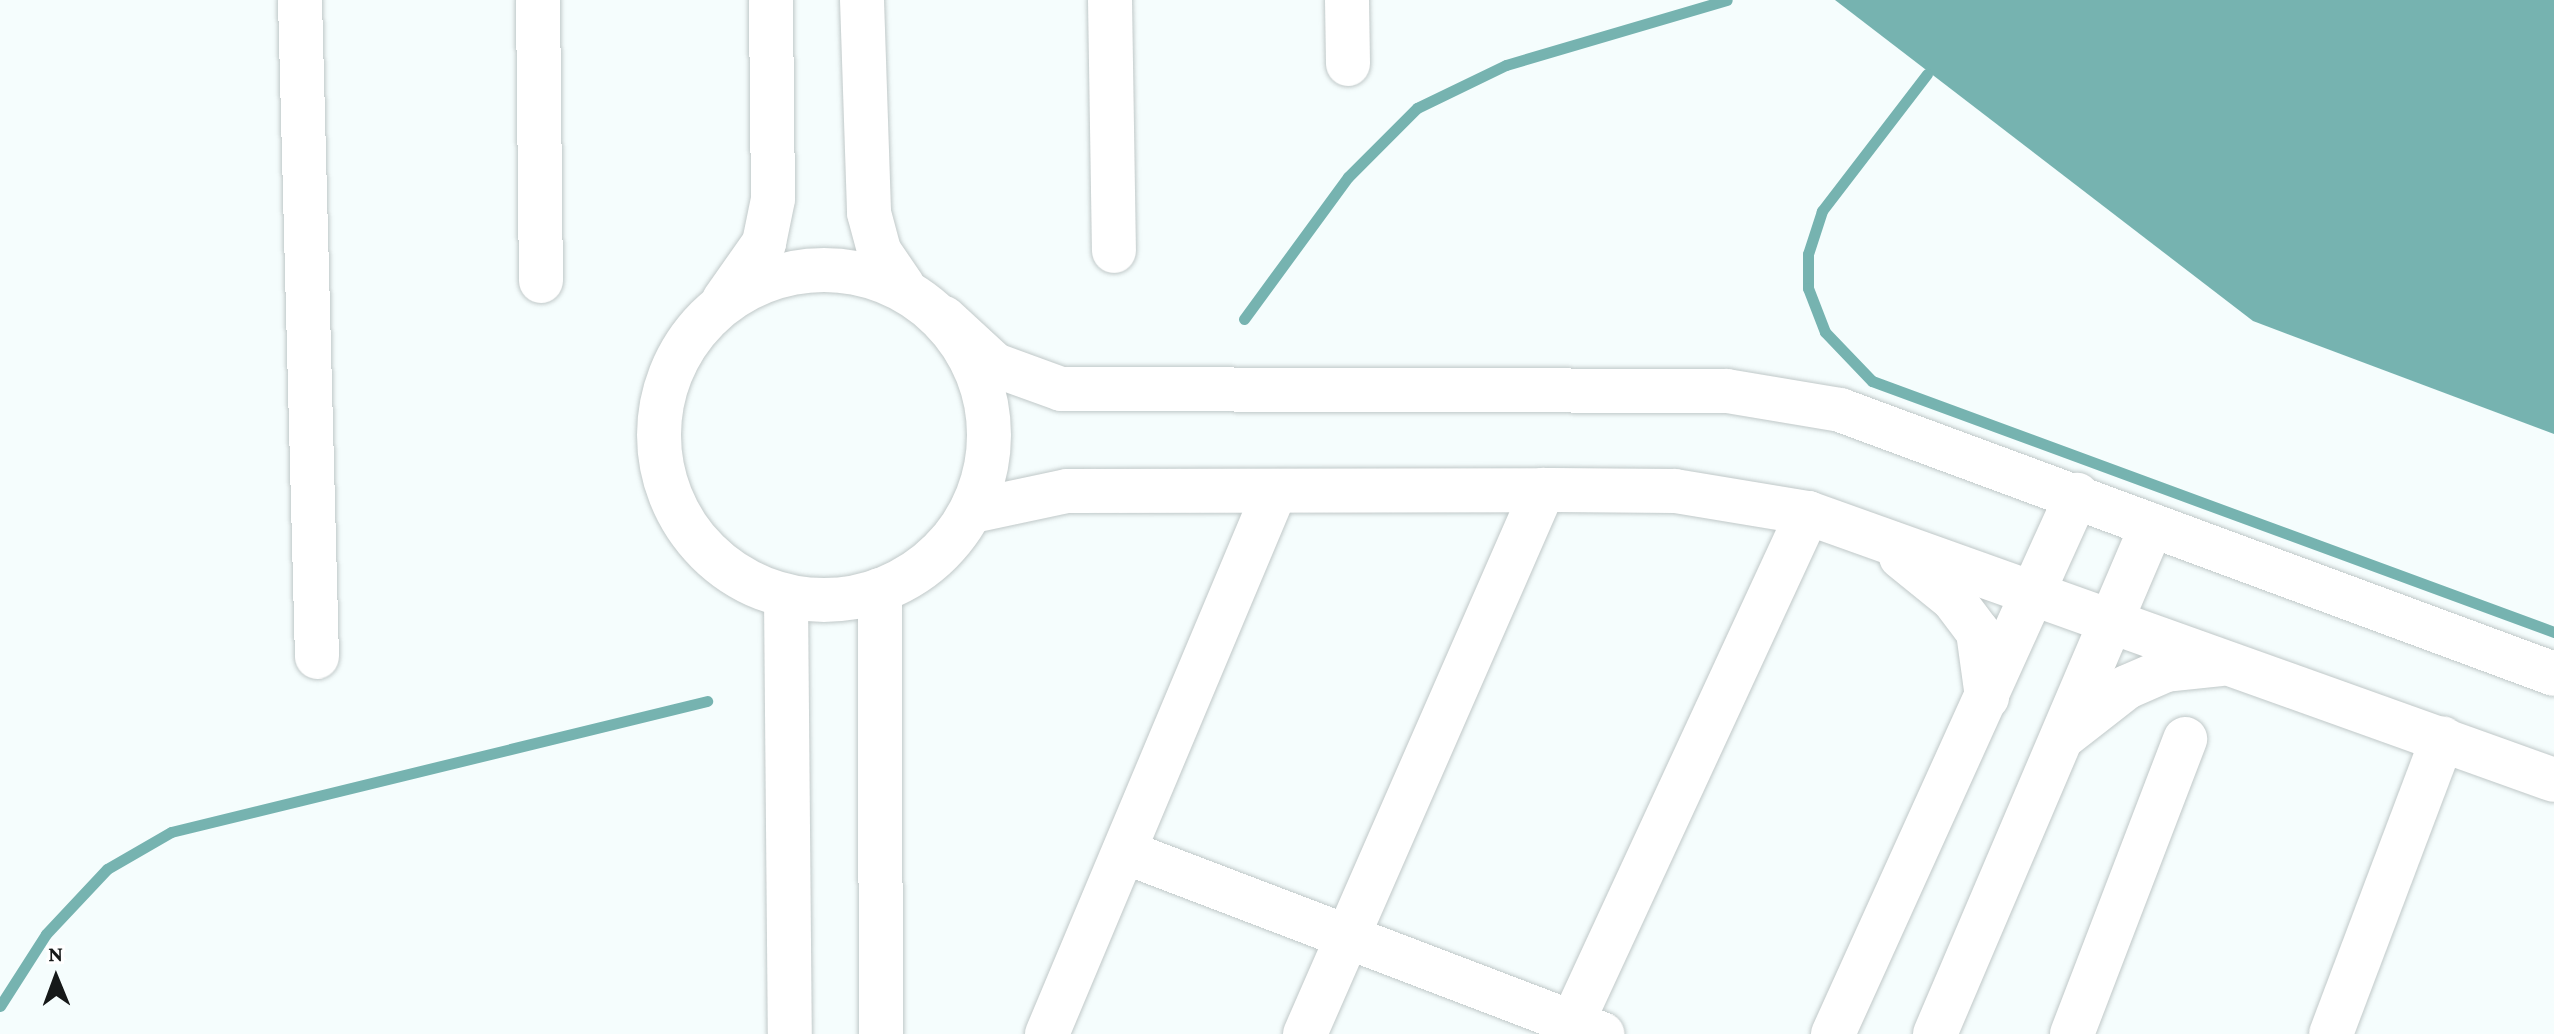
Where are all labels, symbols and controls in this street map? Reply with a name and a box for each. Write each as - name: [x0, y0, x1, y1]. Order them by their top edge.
- north arrow: [16, 938, 96, 1018]
- text: N: [48, 941, 63, 966]

